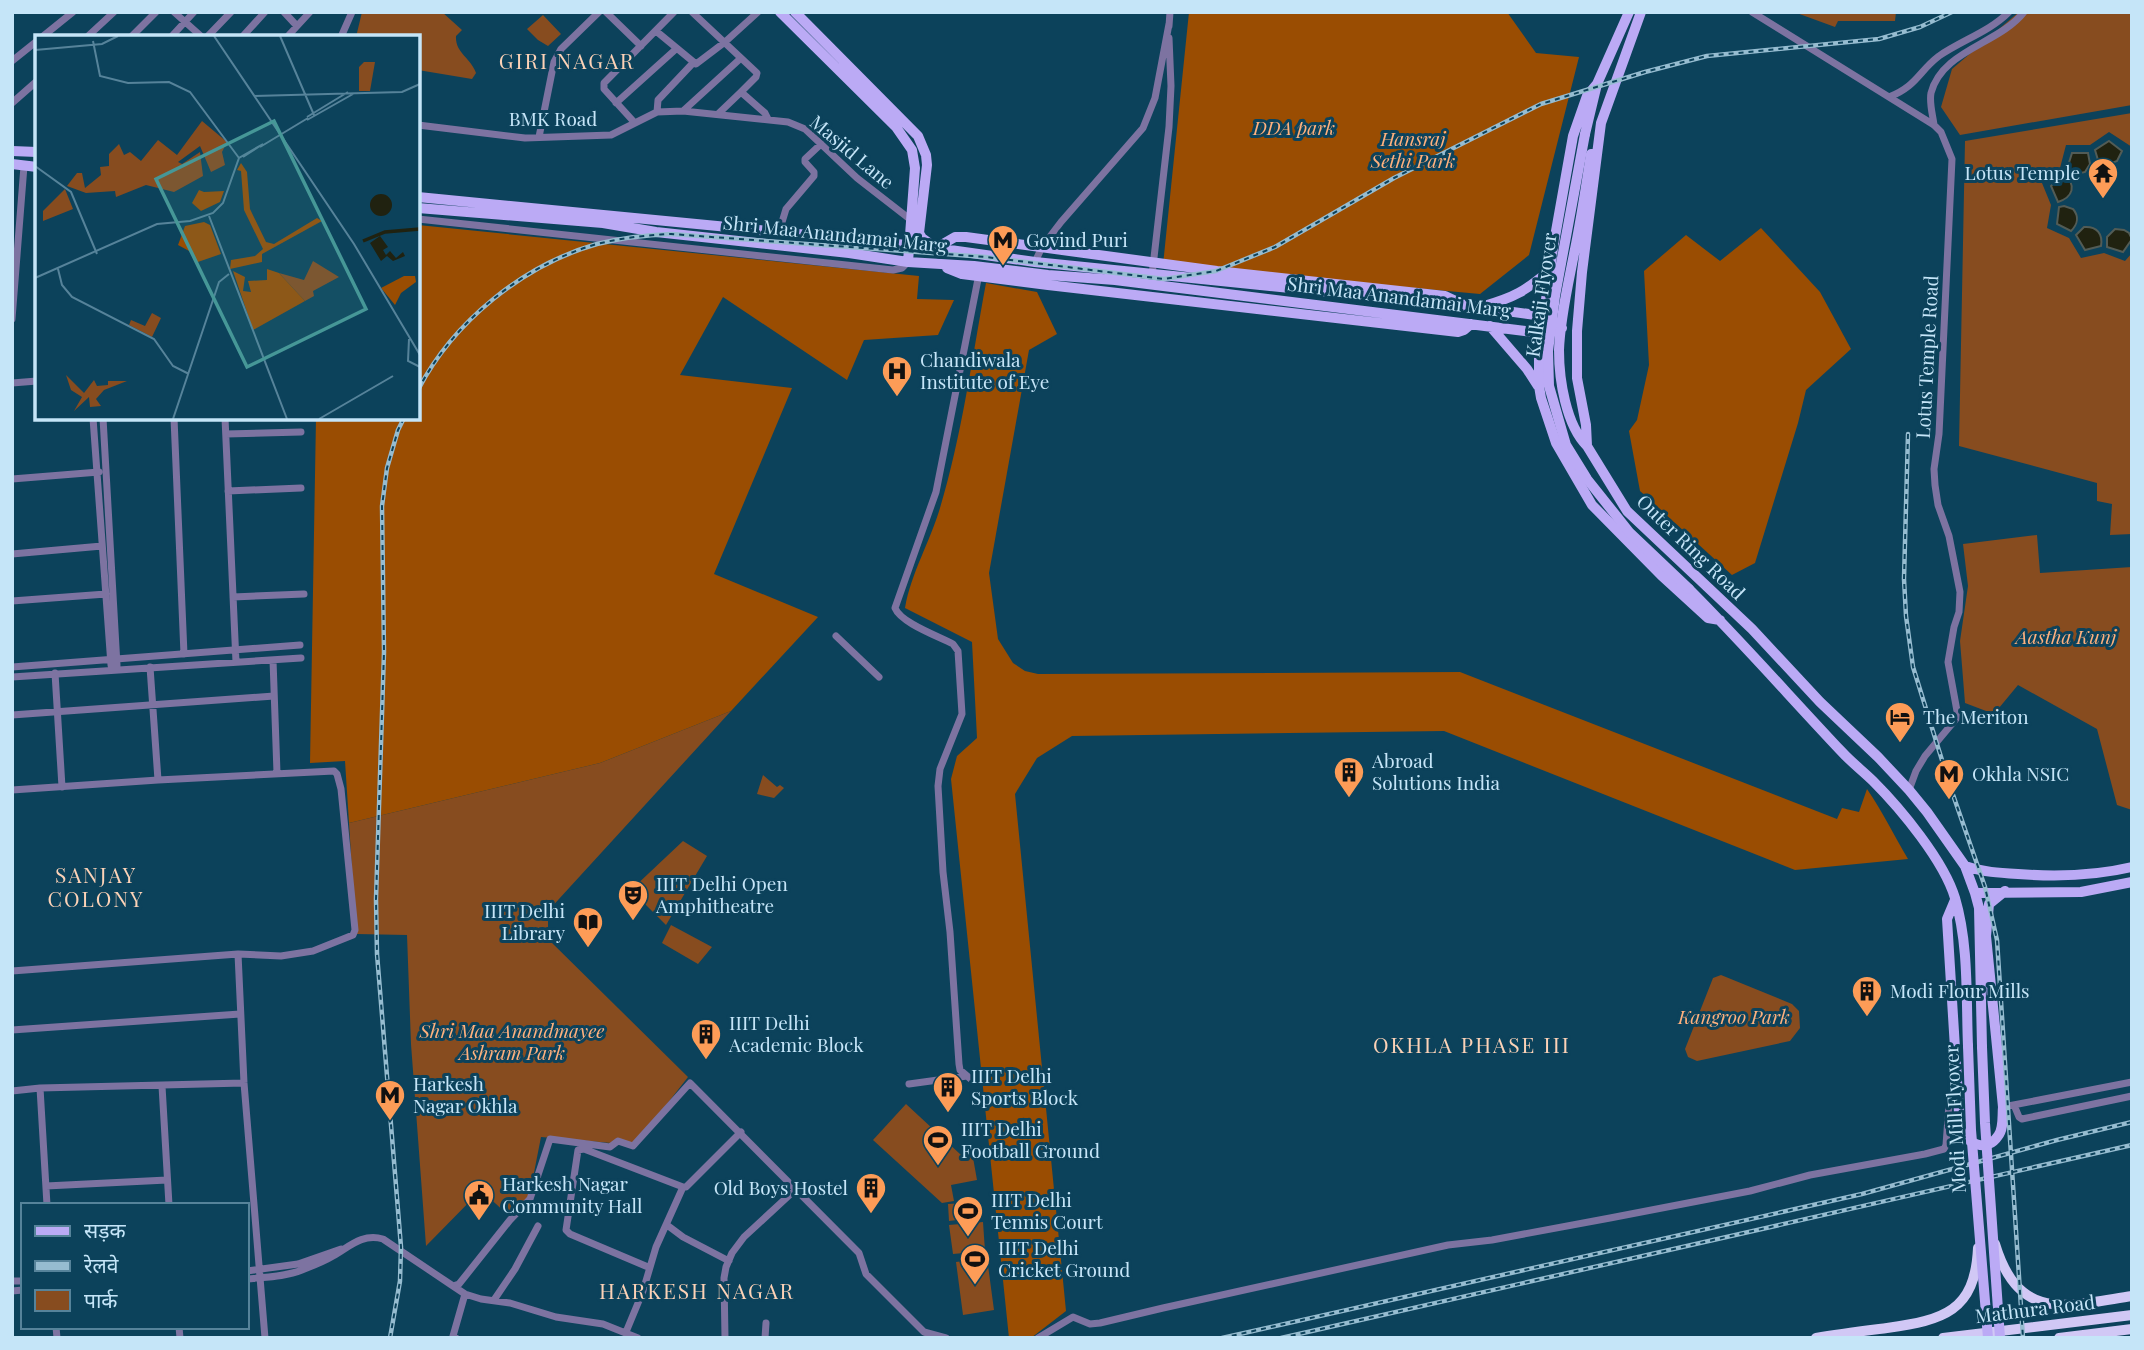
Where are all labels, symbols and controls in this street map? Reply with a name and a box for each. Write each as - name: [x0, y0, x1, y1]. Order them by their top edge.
- inset map: [35, 35, 420, 420]
- district label: GIRI NAGAR: [499, 46, 635, 74]
- street label: BMK Road: [509, 105, 597, 131]
- street label: Masjid Lane: [805, 108, 900, 194]
- park label: DDA park: [1252, 114, 1335, 140]
- park label: Hansraj Sethi Park: [1370, 125, 1456, 173]
- temple icon: Lotus Temple: [2086, 156, 2120, 200]
- place label: Lotus Temple: [1965, 159, 2080, 185]
- street label: Shri Maa Anandamai Marg: [722, 208, 948, 258]
- metro station icon: Govind Puri: [986, 223, 1020, 267]
- place label: Govind Puri: [1026, 226, 1128, 252]
- street label: Kalkaji Flyover: [1518, 230, 1562, 359]
- street label: Shri Maa Anandamai Marg: [1286, 269, 1512, 323]
- street label: Lotus Temple Road: [1909, 275, 1943, 439]
- place label: Chandiwala Institute of Eye: [920, 346, 1049, 394]
- hospital icon: Chandiwala Institute of Eye: [880, 354, 914, 398]
- street label: Outer Ring Road: [1632, 488, 1752, 605]
- park label: Aastha Kunj: [2014, 623, 2117, 649]
- hotel icon: The Meriton: [1883, 700, 1917, 744]
- place label: The Meriton: [1923, 703, 2029, 729]
- place label: Abroad Solutions India: [1371, 747, 1501, 795]
- building icon: Abroad Solutions India: [1332, 755, 1366, 799]
- metro station icon: Okhla NSIC: [1932, 757, 1966, 801]
- place label: Okhla NSIC: [1972, 760, 2069, 786]
- district label: SANJAY COLONY: [48, 860, 144, 912]
- place label: IIIT Delhi Open Amphitheatre: [655, 870, 788, 918]
- theatre icon: IIIT Delhi Open Amphitheatre: [616, 878, 650, 922]
- place label: IIIT Delhi Library: [484, 897, 565, 945]
- library icon: IIIT Delhi Library: [571, 905, 605, 949]
- building icon: Modi Flour Mills: [1850, 974, 1884, 1018]
- place label: Modi Flour Mills: [1890, 977, 2030, 1003]
- park label: Kangroo Park: [1677, 1003, 1790, 1029]
- place label: IIIT Delhi Academic Block: [728, 1009, 864, 1057]
- park label: Shri Maa Anandmayee Ashram Park: [418, 1017, 605, 1065]
- building icon: IIIT Delhi Academic Block: [689, 1017, 723, 1061]
- district label: OKHLA PHASE III: [1373, 1030, 1571, 1058]
- street label: Modi Mill Flyover: [1937, 1044, 1971, 1194]
- place label: IIIT Delhi Sports Block: [971, 1062, 1079, 1110]
- place label: Harkesh Nagar Okhla: [413, 1070, 518, 1118]
- building icon: IIIT Delhi Sports Block: [931, 1070, 965, 1114]
- metro station icon: Harkesh Nagar Okhla: [373, 1078, 407, 1122]
- place label: IIIT Delhi Football Ground: [961, 1115, 1100, 1163]
- sports icon: IIIT Delhi Football Ground: [921, 1123, 955, 1167]
- place label: Harkesh Nagar Community Hall: [502, 1170, 643, 1218]
- building icon: Old Boys Hostel: [854, 1171, 888, 1215]
- place label: Old Boys Hostel: [714, 1174, 849, 1200]
- public building icon: Harkesh Nagar Community Hall: [462, 1178, 496, 1222]
- place label: IIIT Delhi Tennis Court: [991, 1186, 1103, 1234]
- sports icon: IIIT Delhi Tennis Court: [951, 1194, 985, 1238]
- legend: [21, 1203, 248, 1329]
- text: सड़क: [84, 1215, 126, 1243]
- place label: IIIT Delhi Cricket Ground: [998, 1234, 1130, 1282]
- sports icon: IIIT Delhi Cricket Ground: [958, 1242, 992, 1286]
- text: रेलवे: [83, 1250, 119, 1278]
- district label: HARKESH NAGAR: [599, 1276, 795, 1304]
- text: पार्क: [84, 1285, 118, 1313]
- street label: Mathura Road: [1973, 1288, 2096, 1328]

